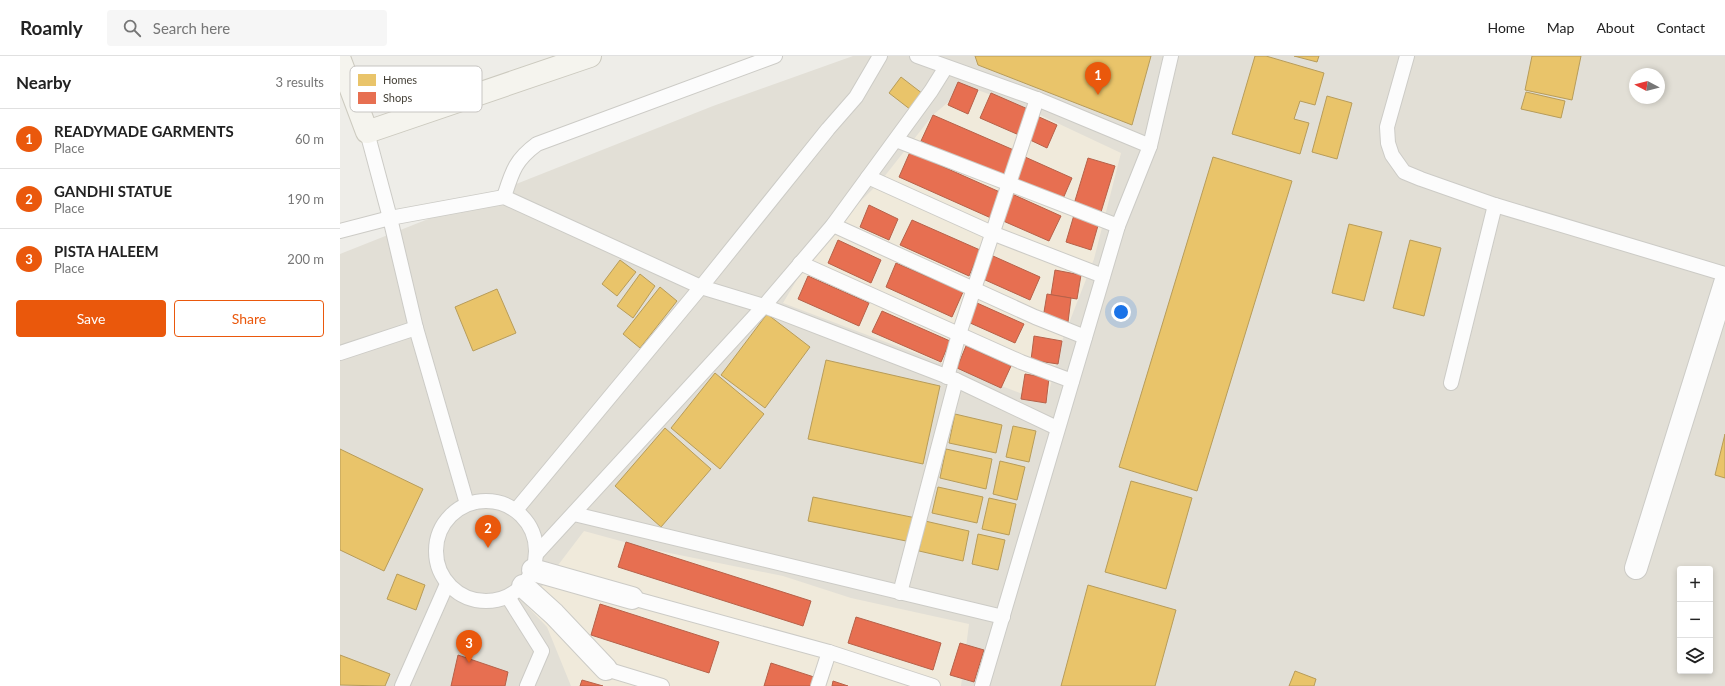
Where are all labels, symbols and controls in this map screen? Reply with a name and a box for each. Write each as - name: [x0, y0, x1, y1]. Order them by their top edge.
- search box: [107, 10, 387, 46]
- text: Roamly: [20, 16, 83, 39]
- icon: search: [121, 17, 143, 39]
- text: Search here: [153, 19, 230, 37]
- text: Home: [1487, 19, 1525, 36]
- text: Map: [1547, 19, 1574, 36]
- text: About: [1596, 19, 1634, 36]
- text: Contact: [1656, 19, 1705, 36]
- pin: 1: [1085, 62, 1111, 95]
- legend: [350, 66, 482, 112]
- north arrow: [1629, 68, 1665, 104]
- text: Nearby: [16, 72, 71, 93]
- text: Homes: [383, 73, 417, 86]
- text: 3 results: [276, 74, 324, 90]
- text: Shops: [383, 91, 412, 104]
- text: READYMADE GARMENTS: [54, 122, 234, 140]
- text: 1: [25, 131, 33, 147]
- text: 60 m: [295, 131, 324, 147]
- text: Place: [54, 140, 84, 156]
- text: GANDHI STATUE: [54, 182, 172, 200]
- text: 2: [25, 191, 33, 207]
- text: 190 m: [287, 191, 324, 207]
- text: Place: [54, 200, 84, 216]
- text: PISTA HALEEM: [54, 242, 159, 260]
- text: 3: [25, 251, 33, 267]
- text: 200 m: [287, 251, 324, 267]
- text: Place: [54, 260, 84, 276]
- button: Save: [16, 300, 166, 337]
- button: Share: [174, 300, 324, 337]
- your location: [1111, 302, 1131, 322]
- pin: 2: [475, 515, 501, 548]
- map controls: [1677, 566, 1713, 674]
- button: +: [1677, 566, 1713, 602]
- button: −: [1677, 602, 1713, 638]
- pin: 3: [456, 630, 482, 663]
- button: layers: [1677, 638, 1713, 674]

